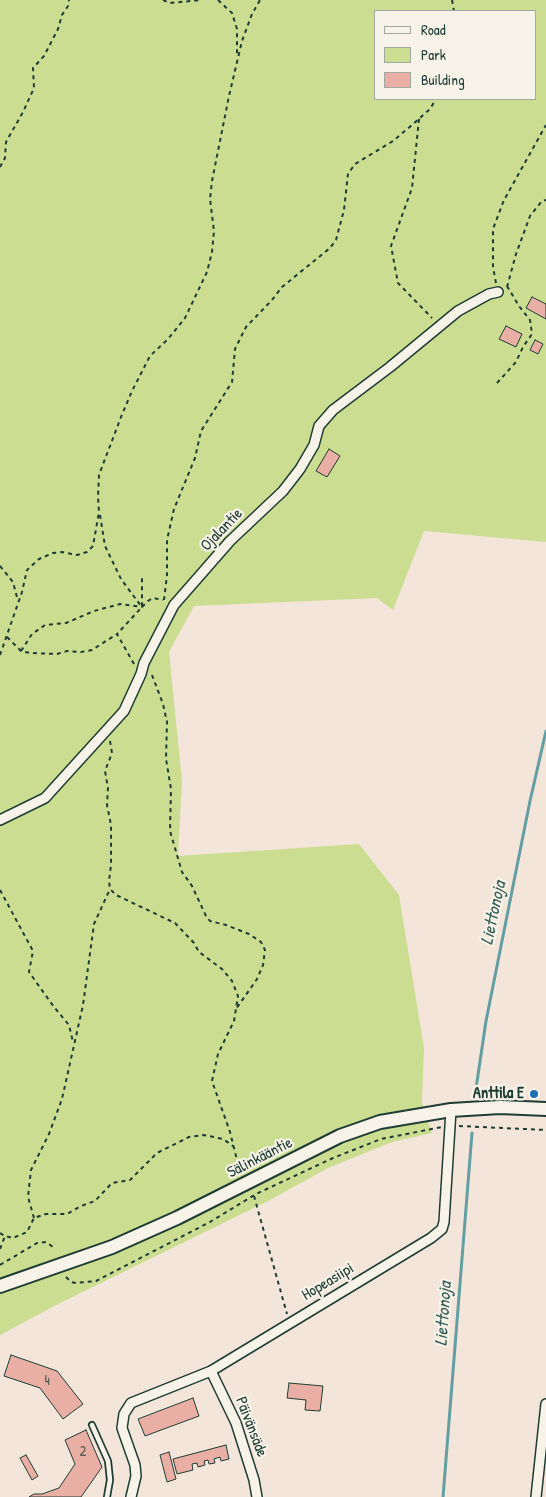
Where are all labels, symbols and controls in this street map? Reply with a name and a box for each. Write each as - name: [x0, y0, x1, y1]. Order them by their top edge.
- legend: [374, 10, 536, 100]
- text: Road: [421, 19, 446, 40]
- text: Park: [421, 44, 446, 65]
- text: Building: [421, 69, 465, 90]
- street label: Ojalantie: [197, 505, 247, 555]
- water label: Liettonoja: [477, 879, 511, 947]
- place label: Anttila E: [473, 1084, 524, 1104]
- marker: Anttila E: [528, 1088, 540, 1100]
- street label: Sälinkääntie: [224, 1133, 296, 1183]
- street label: Hopeasiipi: [299, 1259, 357, 1305]
- water label: Liettonoja: [431, 1281, 457, 1347]
- house number: 4: [44, 1373, 50, 1389]
- street label: Päivänsäde: [231, 1394, 271, 1460]
- house number: 2: [80, 1444, 86, 1460]

